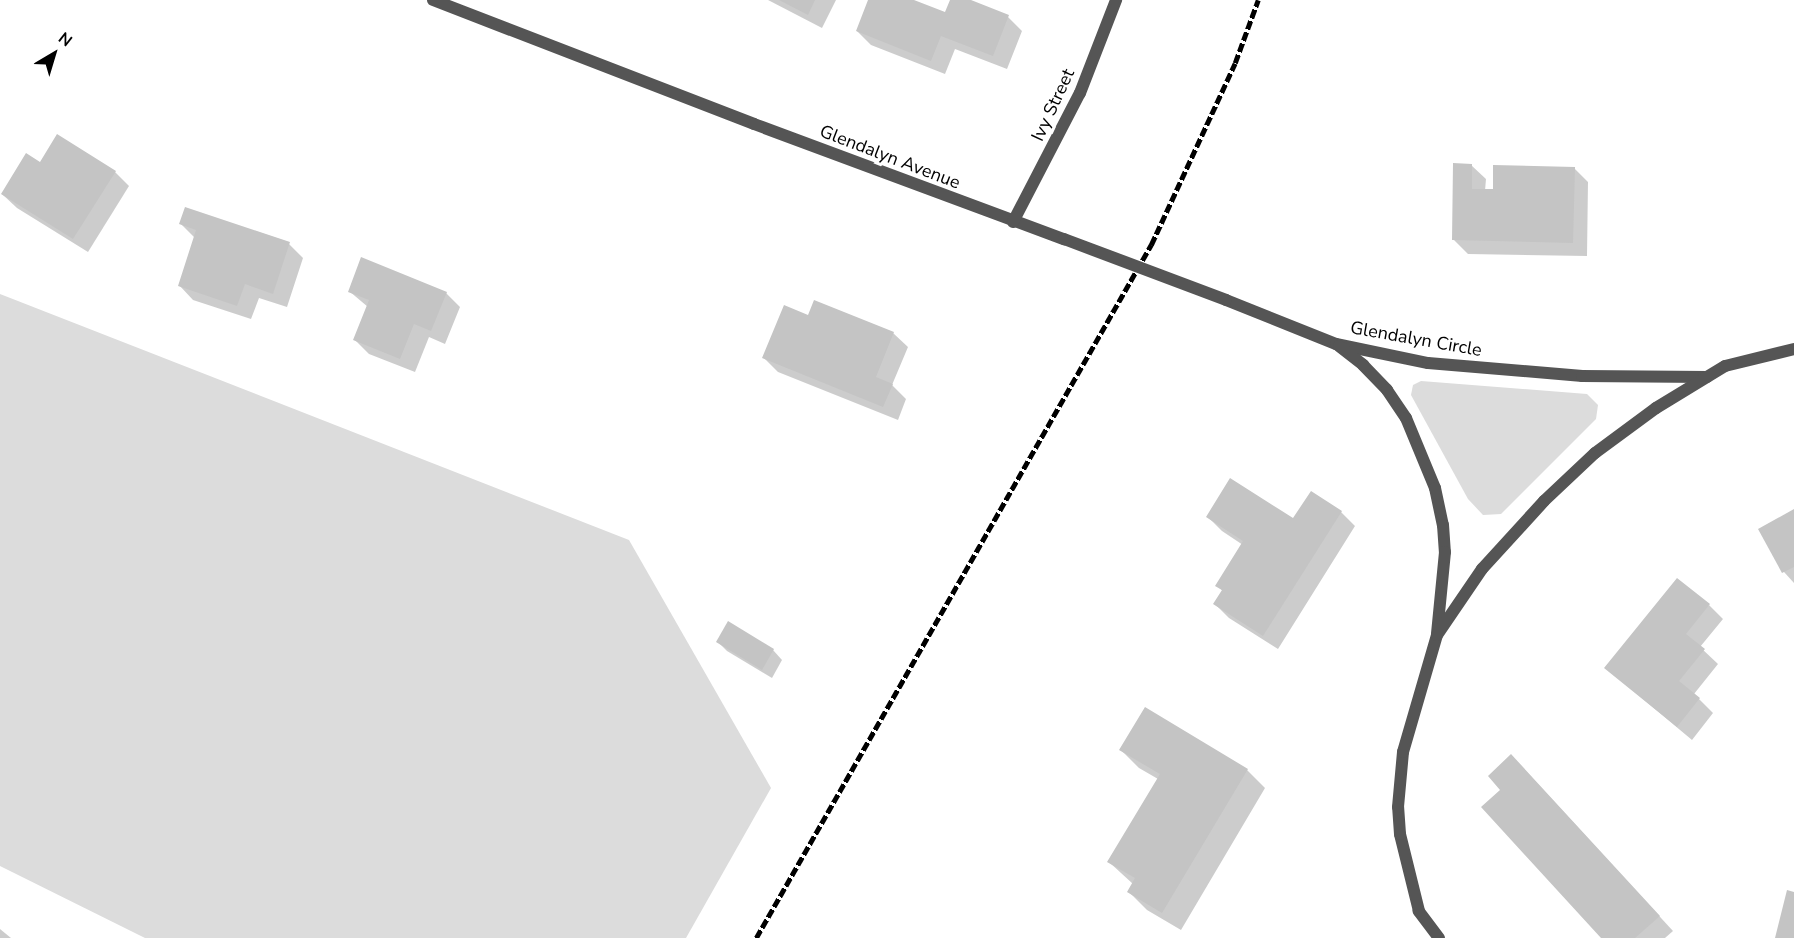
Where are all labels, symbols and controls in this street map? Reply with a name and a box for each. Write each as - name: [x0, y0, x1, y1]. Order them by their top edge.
- north arrow: [24, 24, 84, 84]
- text: N: [54, 27, 77, 52]
- street label: Ivy Street: [1027, 65, 1079, 145]
- street label: Glendalyn Avenue: [817, 120, 963, 194]
- street label: Glendalyn Circle: [1349, 317, 1483, 361]

